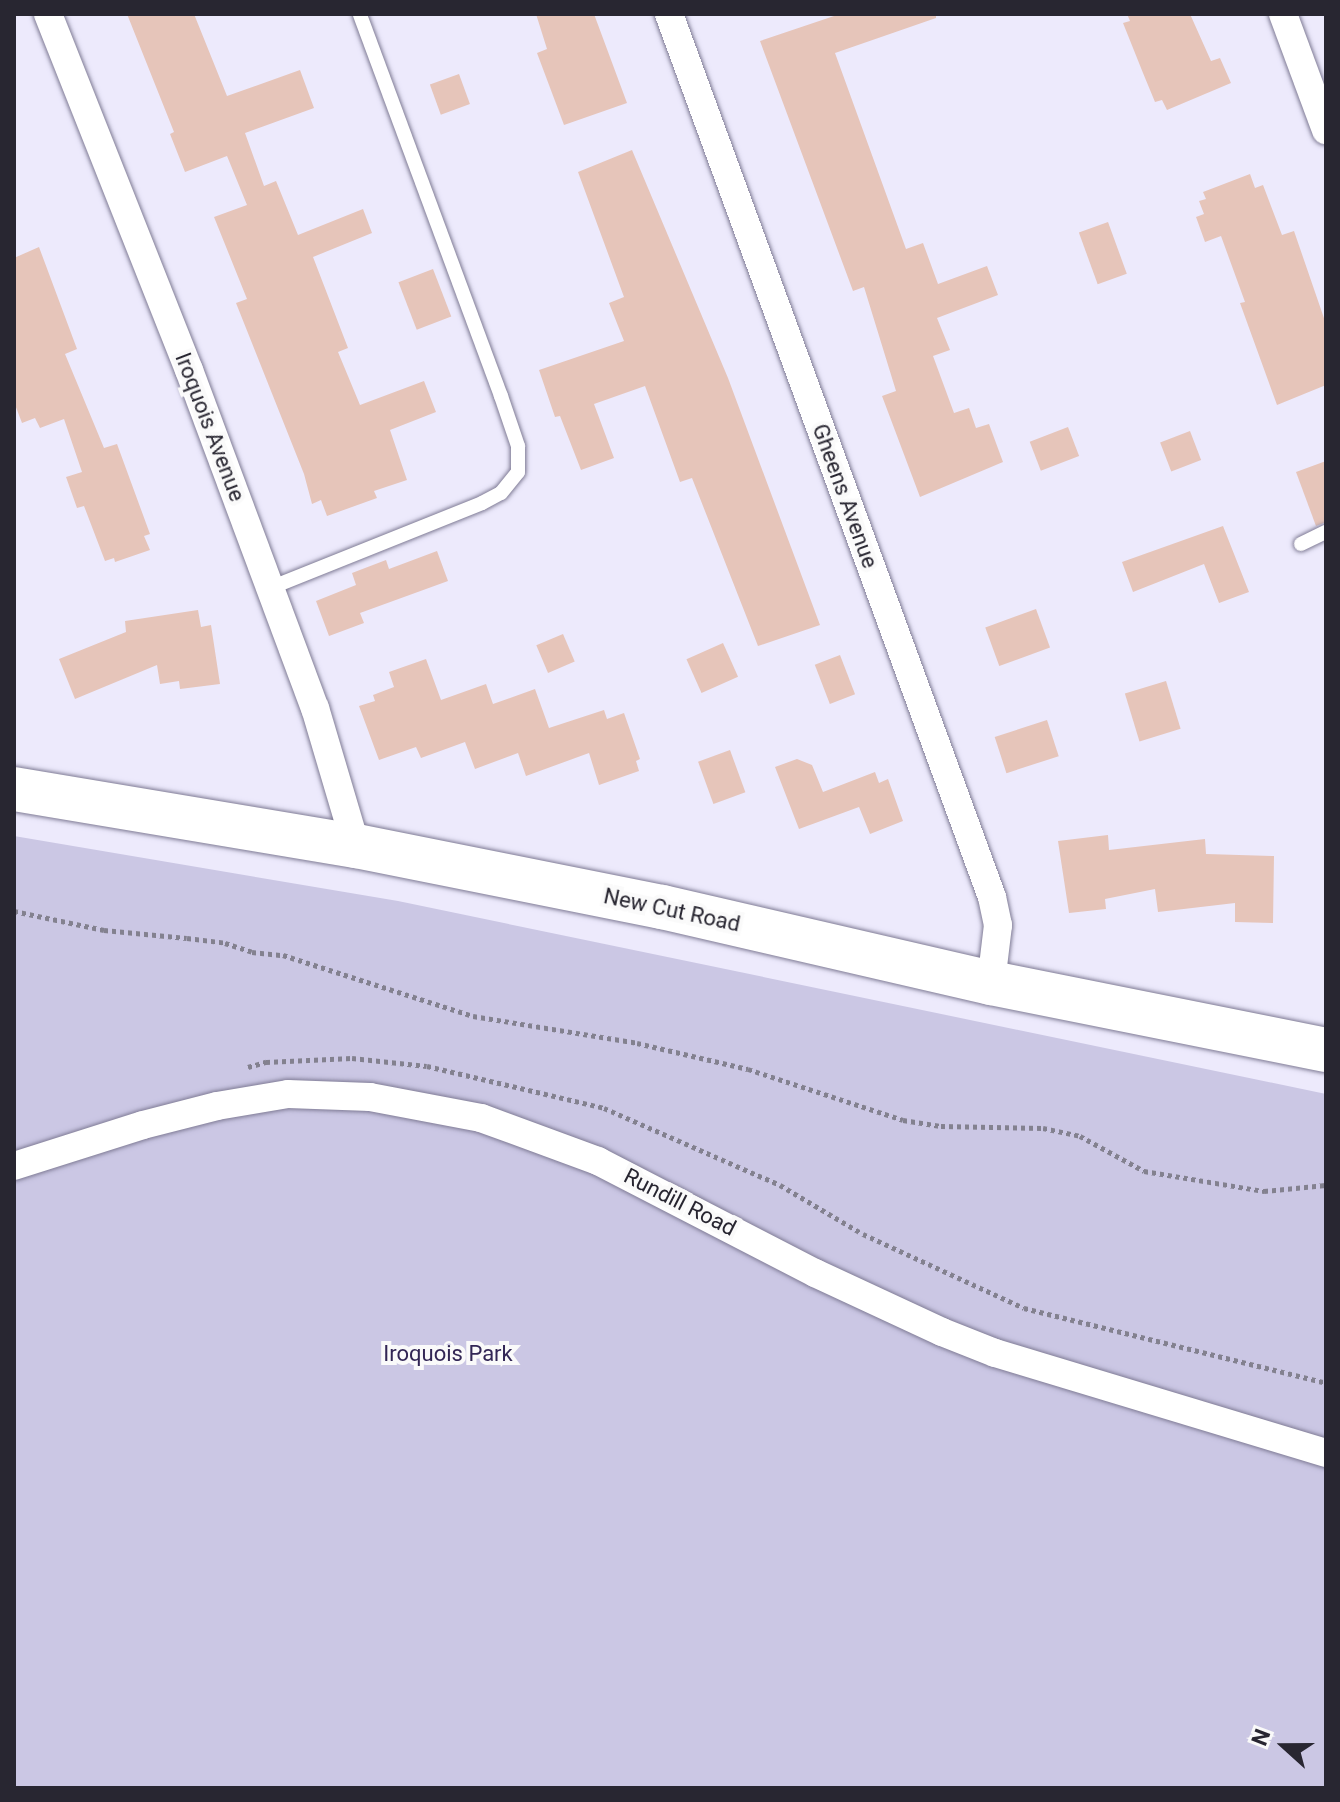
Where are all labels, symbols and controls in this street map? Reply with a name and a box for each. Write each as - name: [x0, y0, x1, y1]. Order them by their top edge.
- street label: Iroquois Avenue: [170, 349, 250, 505]
- street label: Gheens Avenue: [807, 420, 883, 572]
- street label: New Cut Road: [601, 883, 743, 937]
- street label: Rundill Road: [620, 1162, 740, 1242]
- park label: Iroquois Park: [383, 1341, 513, 1367]
- north arrow: [1244, 1706, 1324, 1786]
- text: N: [1247, 1725, 1276, 1749]

